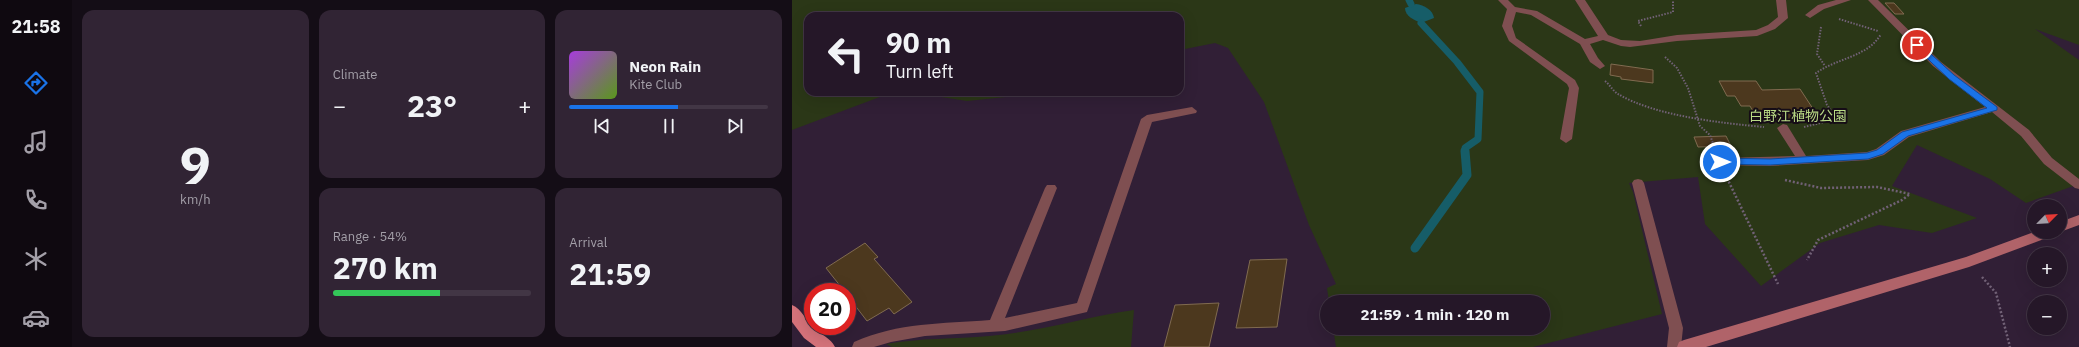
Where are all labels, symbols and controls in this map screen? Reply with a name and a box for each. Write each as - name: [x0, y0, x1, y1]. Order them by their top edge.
- text: 21:58: [11, 15, 61, 38]
- text: 90 m: [886, 24, 951, 61]
- icon: left: [820, 28, 872, 80]
- pin: [1900, 28, 1934, 62]
- icon: arrive: [1906, 34, 1928, 56]
- text: Neon Rain: [629, 57, 701, 76]
- text: Turn left: [886, 60, 954, 83]
- text: Climate: [333, 66, 377, 83]
- icon: directions: [22, 69, 50, 97]
- text: Kite Club: [629, 76, 682, 93]
- text: 23°: [407, 86, 457, 125]
- text: −: [333, 91, 346, 120]
- text: +: [518, 91, 531, 120]
- park label: 白野江植物公園: [1749, 107, 1847, 125]
- icon: previous: [591, 115, 613, 137]
- icon: pause: [658, 115, 680, 137]
- icon: next: [724, 115, 746, 137]
- icon: music: [22, 128, 50, 156]
- text: 9: [180, 131, 211, 198]
- position arrow: [1699, 141, 1741, 183]
- icon: phone: [22, 186, 50, 214]
- text: km/h: [180, 191, 211, 208]
- north arrow: [2027, 199, 2067, 239]
- map controls: [2027, 199, 2067, 335]
- text: Range · 54%: [333, 228, 407, 245]
- text: Arrival: [569, 234, 607, 251]
- icon: climate: [22, 245, 50, 273]
- button: +: [2027, 247, 2067, 287]
- text: 270 km: [333, 248, 438, 287]
- text: 21:59: [569, 254, 651, 293]
- speed limit sign: 20: [804, 283, 856, 335]
- button: −: [2027, 295, 2067, 335]
- icon: car: [22, 304, 50, 332]
- text: 21:59 · 1 min · 120 m: [1361, 305, 1509, 324]

